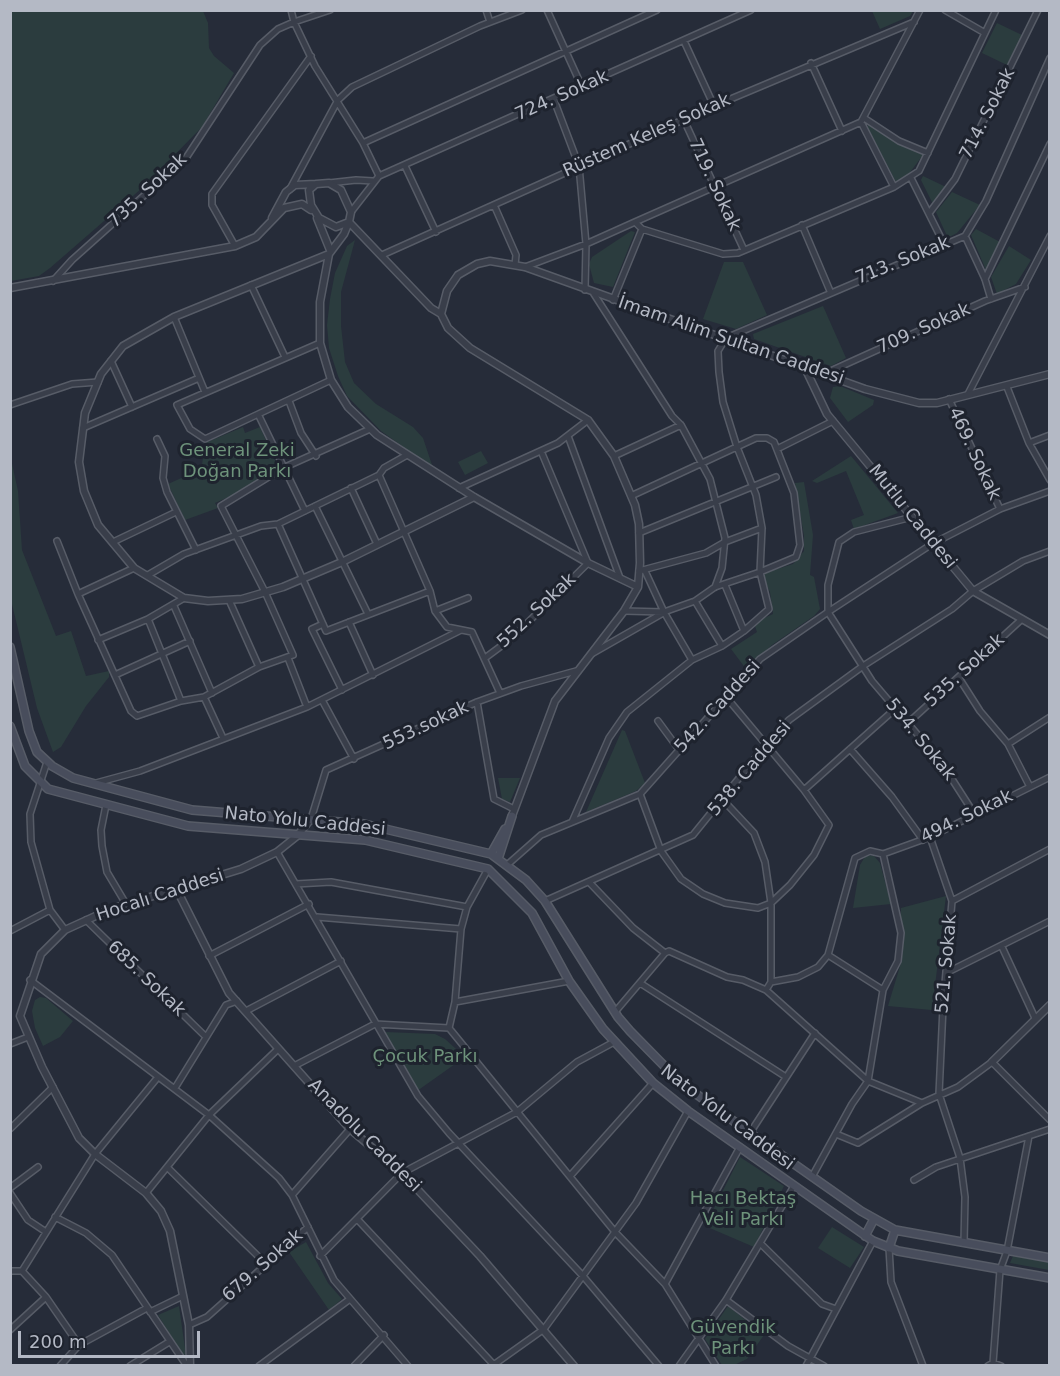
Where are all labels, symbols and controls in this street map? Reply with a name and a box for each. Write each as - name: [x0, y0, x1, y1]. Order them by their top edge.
- street label: 714. Sokak: [956, 65, 1020, 163]
- street label: 724. Sokak: [512, 66, 612, 126]
- street label: Rüstem Keleş Sokak: [560, 89, 734, 183]
- street label: 719. Sokak: [683, 135, 745, 235]
- street label: 735. Sokak: [104, 149, 192, 233]
- street label: 713. Sokak: [853, 232, 953, 290]
- street label: İmam Alim Sultan Caddesi: [615, 292, 847, 390]
- street label: 709. Sokak: [874, 299, 974, 359]
- street label: 469. Sokak: [943, 404, 1005, 504]
- park label: General Zeki Doğan Parkı: [179, 440, 295, 482]
- street label: Mutlu Caddesi: [863, 460, 961, 574]
- street label: 552. Sokak: [493, 569, 581, 653]
- street label: 535. Sokak: [921, 630, 1009, 712]
- street label: 542. Caddesi: [671, 656, 765, 758]
- street label: 534. Sokak: [880, 694, 960, 786]
- street label: 553.sokak: [380, 697, 472, 755]
- street label: 538. Caddesi: [704, 717, 796, 821]
- street label: 494. Sokak: [917, 785, 1017, 849]
- street label: Nato Yolu Caddesi: [223, 803, 387, 841]
- street label: Hocalı Caddesi: [93, 865, 227, 927]
- street label: 521. Sokak: [932, 913, 962, 1015]
- street label: 685. Sokak: [103, 937, 189, 1021]
- park label: Çocuk Parkı: [373, 1046, 477, 1068]
- street label: Nato Yolu Caddesi: [656, 1061, 798, 1175]
- street label: Anadolu Caddesi: [303, 1075, 425, 1197]
- park label: Hacı Bektaş Veli Parkı: [690, 1188, 796, 1230]
- street label: 679. Sokak: [218, 1225, 308, 1307]
- park label: Güvendik Parkı: [690, 1317, 776, 1360]
- scale bar: [21, 1319, 202, 1357]
- text: 200 m: [29, 1331, 87, 1352]

